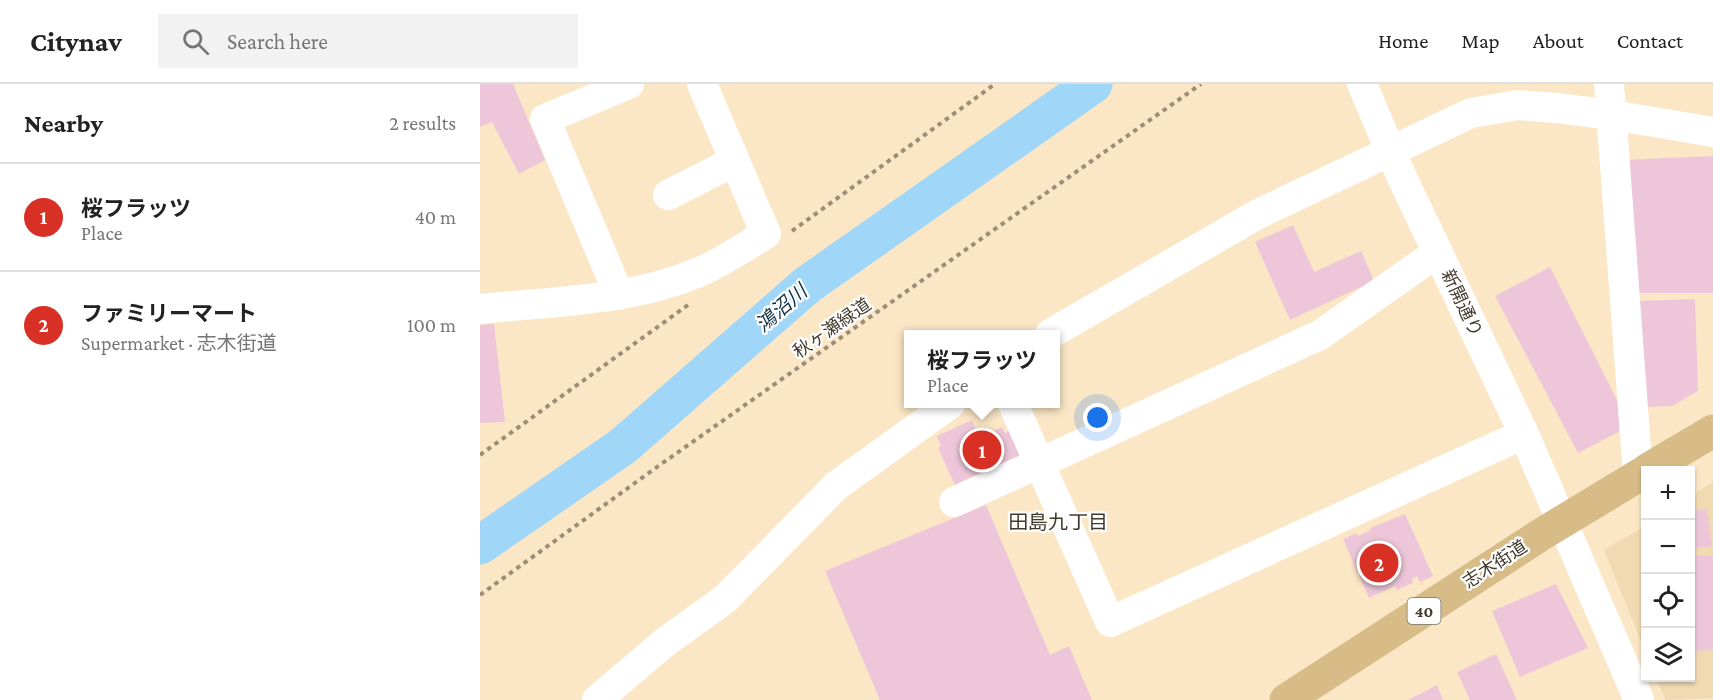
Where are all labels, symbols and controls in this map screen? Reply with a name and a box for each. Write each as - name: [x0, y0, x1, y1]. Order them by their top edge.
- search box: [158, 14, 578, 68]
- icon: search: [179, 25, 212, 58]
- text: Citynav: [30, 26, 122, 57]
- text: Search here: [227, 29, 328, 54]
- text: Home: [1378, 29, 1428, 53]
- text: Map: [1461, 29, 1500, 53]
- text: About: [1533, 29, 1584, 53]
- text: Contact: [1617, 29, 1683, 53]
- text: Nearby: [24, 109, 103, 138]
- text: 2 results: [389, 112, 456, 134]
- text: 桜フラッツ: [81, 196, 191, 221]
- text: 1: [40, 206, 47, 228]
- text: 40 m: [415, 206, 456, 228]
- text: Place: [81, 222, 123, 244]
- street label: 新開通り: [1438, 266, 1486, 340]
- water label: 鴻沼川: [751, 279, 812, 336]
- street label: 秋ヶ瀬緑道: [789, 294, 875, 362]
- text: ファミリーマート: [81, 301, 257, 326]
- text: 2: [38, 314, 49, 336]
- text: 100 m: [407, 314, 456, 336]
- popup: [904, 330, 1060, 408]
- text: Supermarket · 志木街道: [81, 332, 277, 354]
- text: 桜フラッツ: [927, 348, 1037, 373]
- text: Place: [927, 374, 969, 396]
- your location: [1083, 403, 1112, 432]
- pin: 1: [962, 428, 1002, 472]
- map controls: [1641, 466, 1695, 682]
- button: +: [1641, 466, 1695, 520]
- district label: 田島九丁目: [1008, 511, 1108, 533]
- button: −: [1641, 520, 1695, 574]
- street label: 志木街道: [1459, 536, 1531, 592]
- pin: 2: [1360, 540, 1398, 586]
- button: locate: [1641, 574, 1695, 628]
- road number: 40: [1408, 598, 1440, 624]
- button: layers: [1641, 628, 1695, 682]

